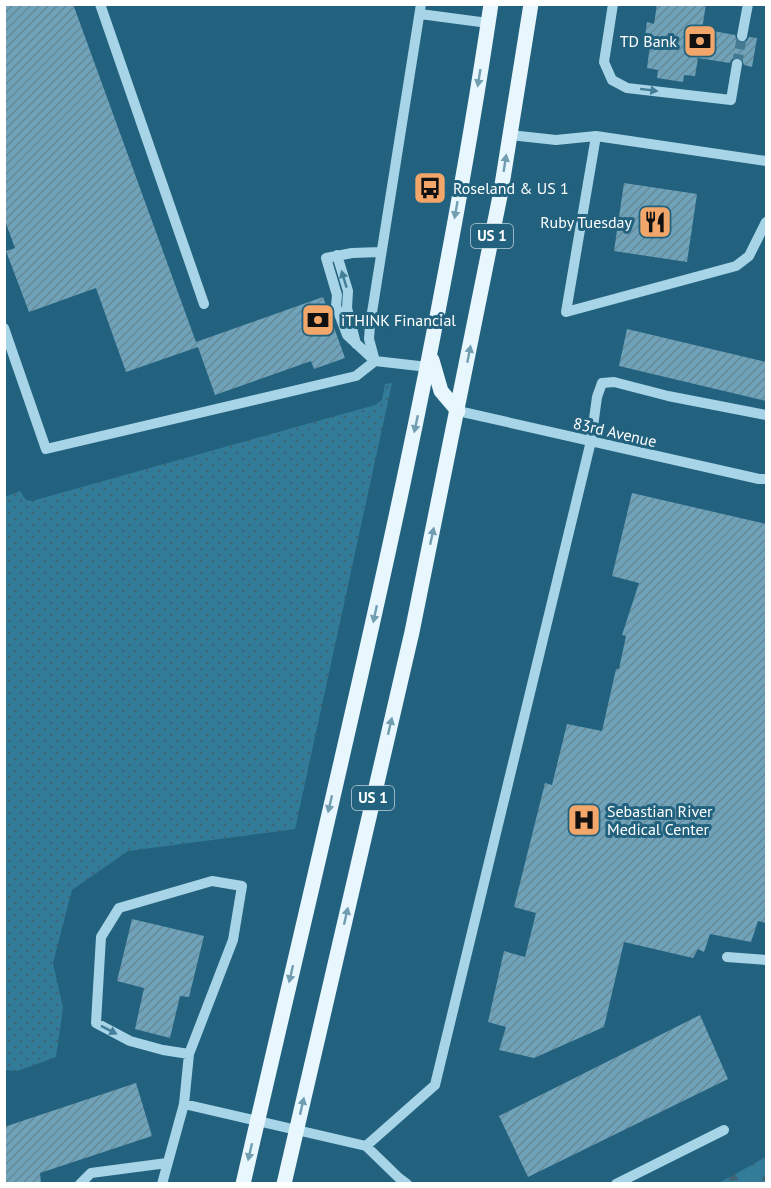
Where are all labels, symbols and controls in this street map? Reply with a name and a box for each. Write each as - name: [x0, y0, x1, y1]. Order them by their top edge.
- bank icon: TD Bank: [682, 23, 718, 59]
- place label: TD Bank: [620, 31, 677, 51]
- one-way arrow: [475, 68, 484, 87]
- one-way arrow: [640, 86, 659, 95]
- one-way arrow: [501, 153, 510, 172]
- bus stop icon: Roseland & US 1: [412, 170, 448, 206]
- place label: Roseland & US 1: [453, 178, 569, 198]
- one-way arrow: [451, 201, 460, 220]
- restaurant icon: Ruby Tuesday: [637, 204, 673, 240]
- place label: Ruby Tuesday: [540, 212, 633, 232]
- road number: US 1: [471, 224, 513, 248]
- one-way arrow: [339, 270, 348, 288]
- bank icon: iTHINK Financial: [300, 302, 336, 338]
- place label: iTHINK Financial: [341, 310, 456, 330]
- one-way arrow: [465, 344, 474, 363]
- street label: 83rd Avenue: [571, 413, 659, 451]
- one-way arrow: [411, 415, 420, 434]
- one-way arrow: [428, 526, 437, 545]
- one-way arrow: [369, 605, 379, 624]
- one-way arrow: [385, 717, 395, 735]
- road number: US 1: [352, 786, 394, 810]
- one-way arrow: [325, 795, 335, 814]
- place label: Sebastian River Medical Center: [607, 801, 713, 839]
- hospital icon: Sebastian River Medical Center: [566, 802, 602, 838]
- one-way arrow: [341, 907, 351, 925]
- one-way arrow: [286, 965, 296, 983]
- one-way arrow: [101, 1025, 118, 1035]
- one-way arrow: [297, 1097, 307, 1115]
- one-way arrow: [245, 1143, 255, 1162]

